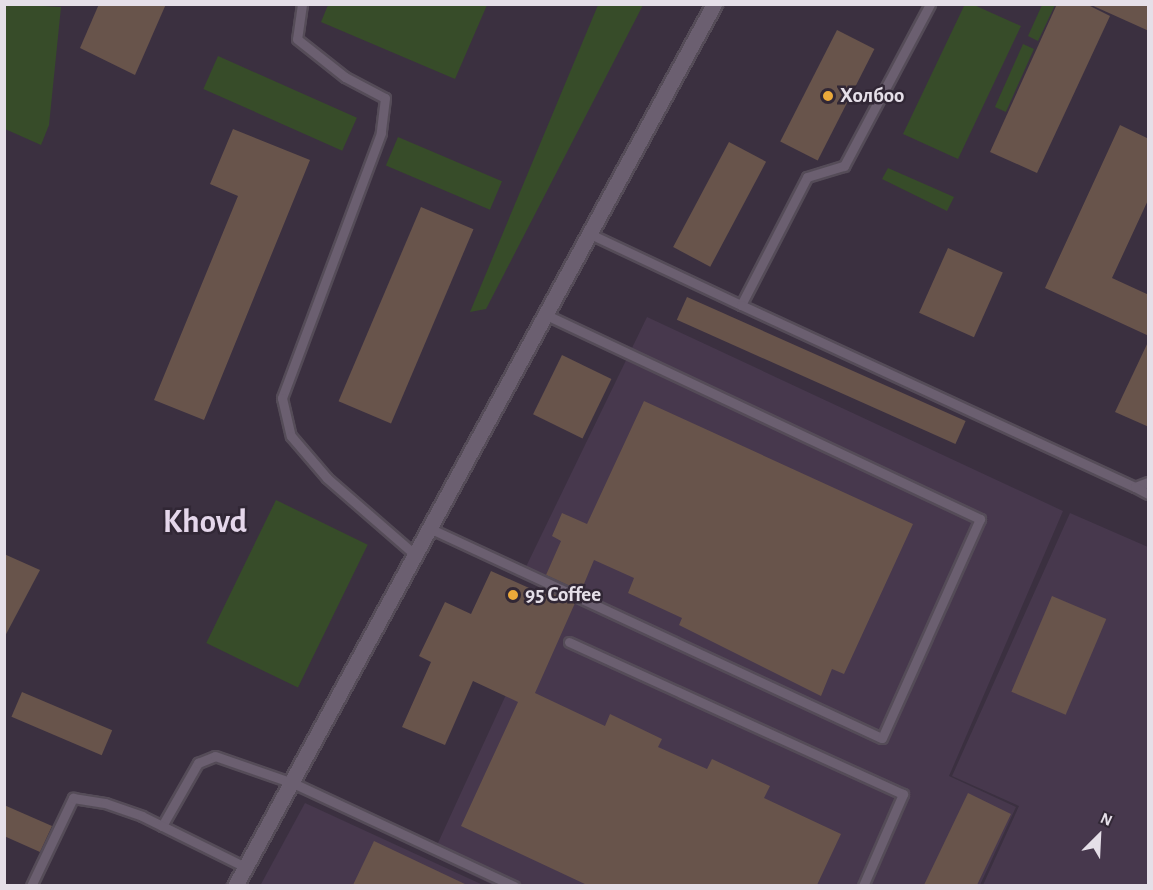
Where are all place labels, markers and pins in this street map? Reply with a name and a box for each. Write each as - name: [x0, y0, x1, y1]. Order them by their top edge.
- place label: Холбоо: [840, 83, 904, 109]
- marker: Холбоо: [821, 89, 835, 103]
- place label: 95 Coffee: [525, 582, 601, 608]
- marker: 95 Coffee: [506, 588, 520, 602]

